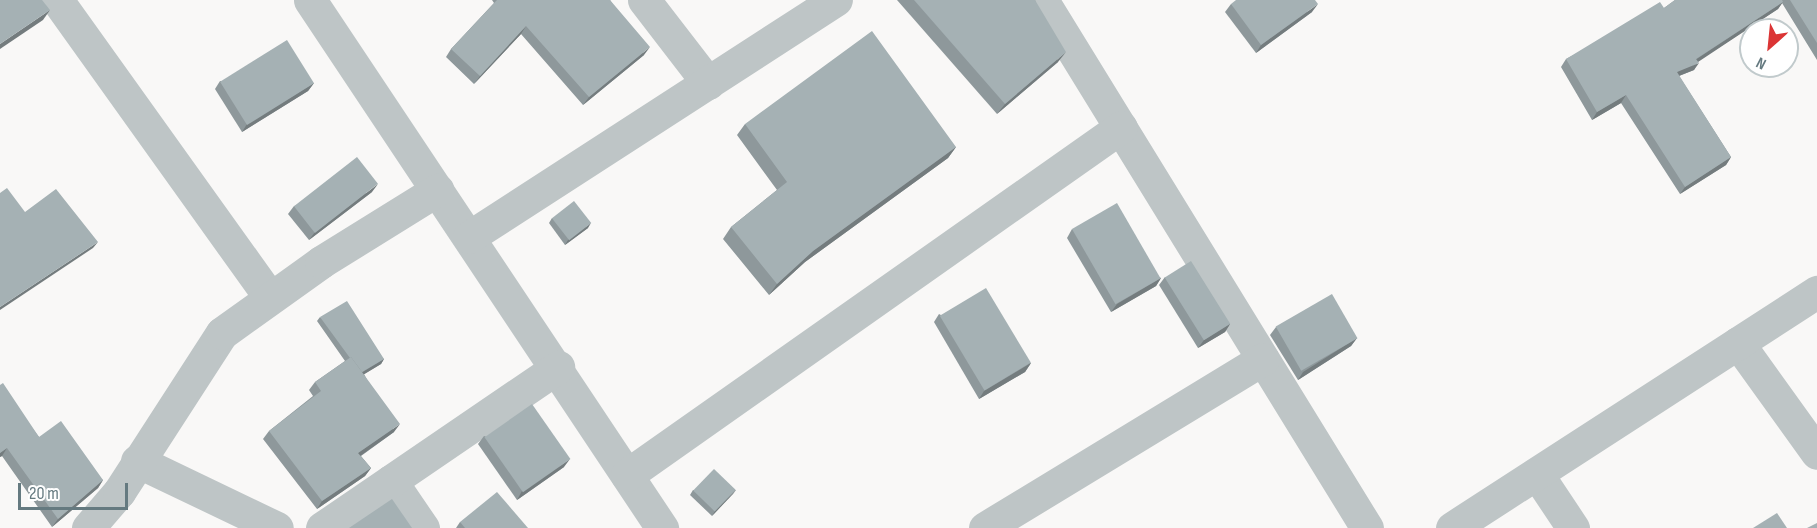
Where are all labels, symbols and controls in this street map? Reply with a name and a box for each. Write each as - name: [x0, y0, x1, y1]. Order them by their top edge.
- north arrow: [1739, 18, 1799, 78]
- text: N: [1753, 52, 1770, 73]
- scale bar: [21, 471, 130, 509]
- text: 20 m: [29, 483, 59, 504]

